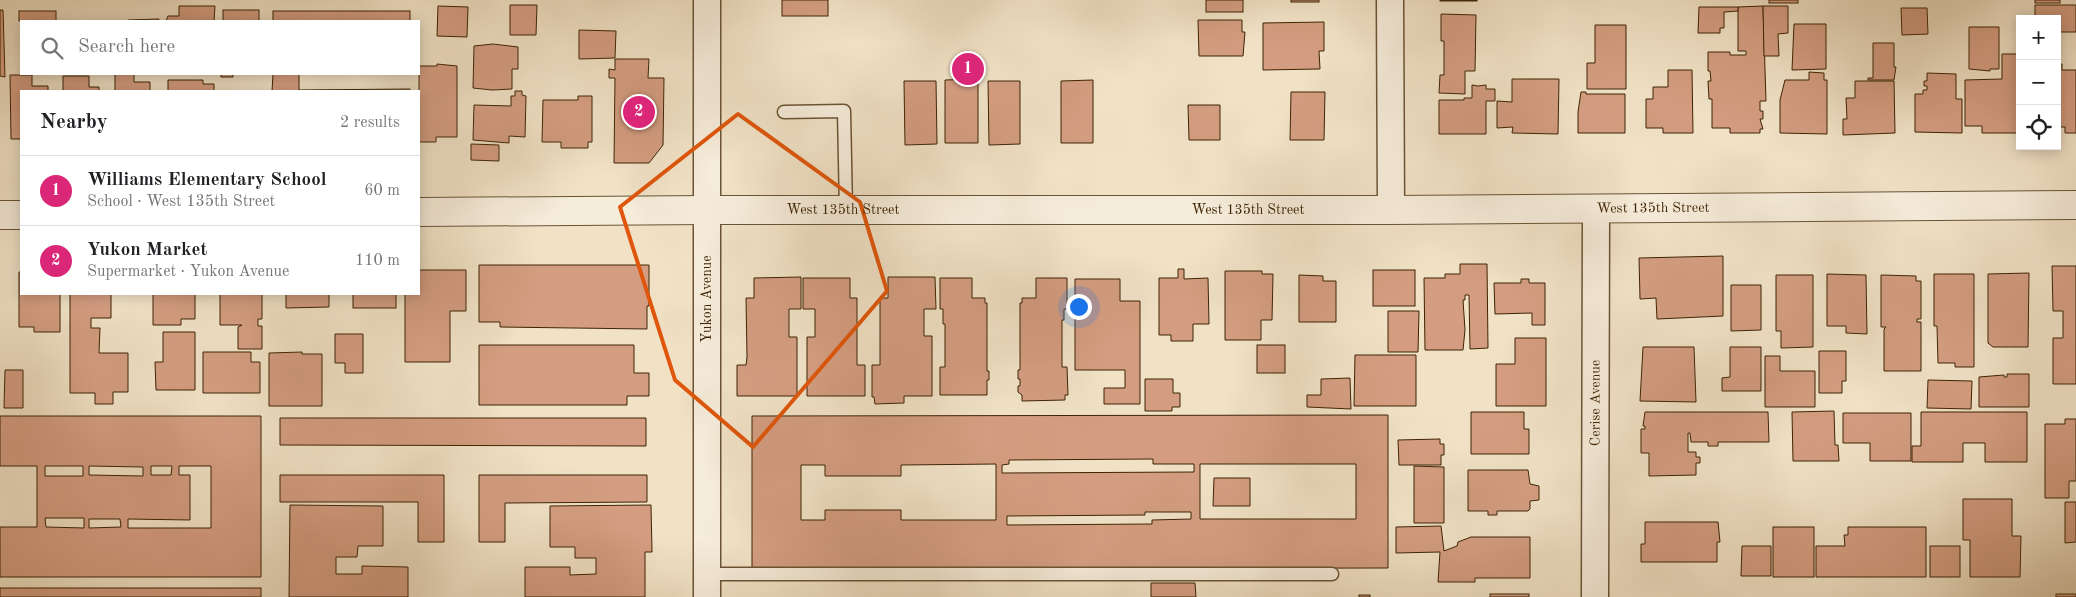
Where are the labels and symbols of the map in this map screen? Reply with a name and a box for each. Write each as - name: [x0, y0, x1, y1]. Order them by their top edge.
- pin: 1: [952, 50, 984, 88]
- pin: 2: [623, 93, 655, 131]
- street label: West 135th Street: [1596, 201, 1710, 215]
- street label: West 135th Street: [787, 203, 900, 217]
- street label: West 135th Street: [1192, 203, 1305, 217]
- street label: Yukon Avenue: [700, 255, 714, 343]
- your location: [1066, 294, 1092, 320]
- street label: Cerise Avenue: [1588, 360, 1603, 446]

